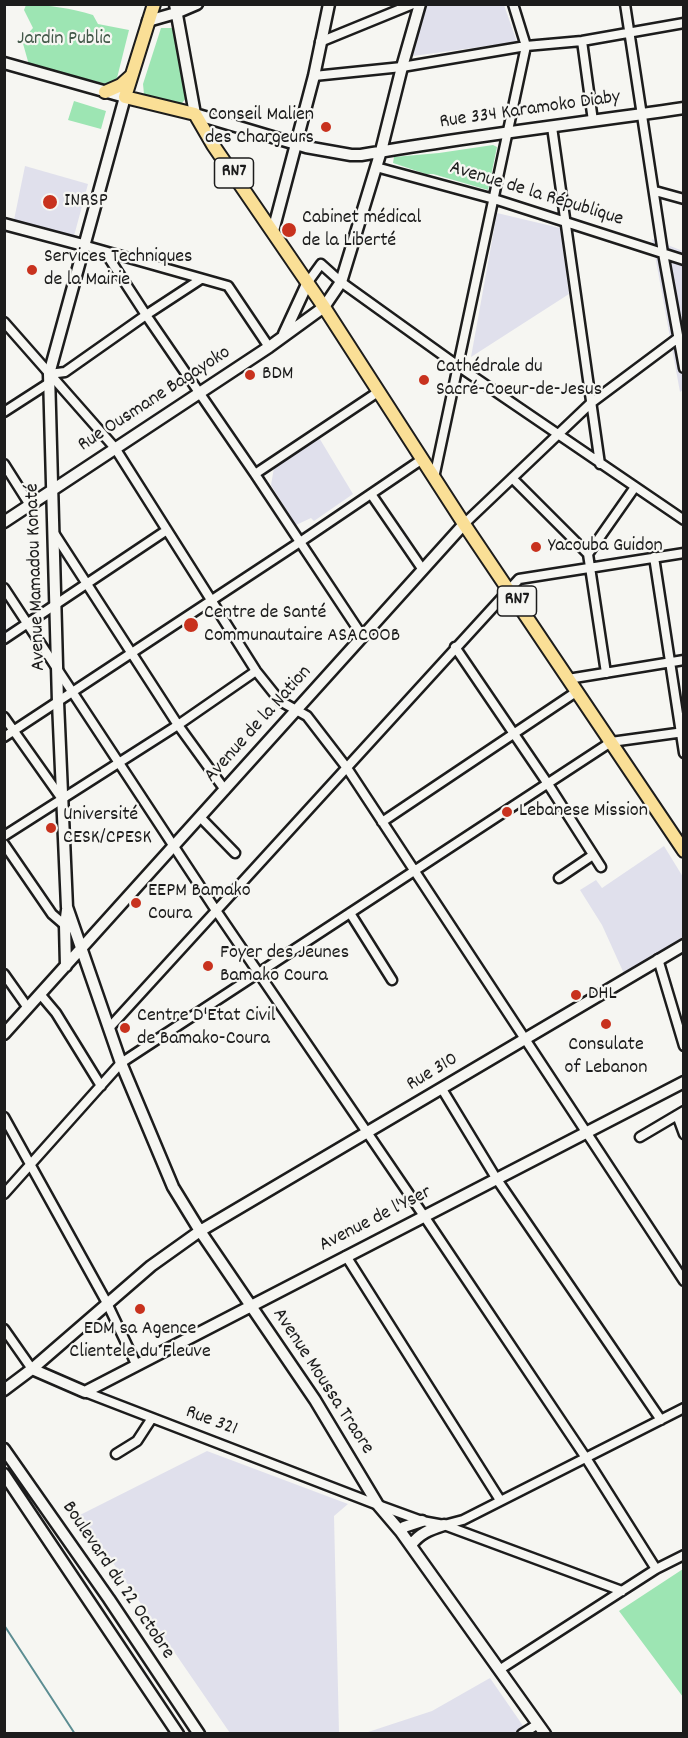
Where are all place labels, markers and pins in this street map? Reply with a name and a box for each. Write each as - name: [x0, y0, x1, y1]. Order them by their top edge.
- place label: Conseil Malien des Chargeurs: [205, 104, 314, 151]
- marker: Conseil Malien des Chargeurs: [319, 120, 333, 134]
- place label: INRSP: [64, 190, 108, 214]
- marker: INRSP: [41, 193, 59, 211]
- place label: Cabinet médical de la Liberté: [302, 207, 421, 254]
- marker: Cabinet médical de la Liberté: [280, 221, 298, 239]
- place label: Services Techniques de la Mairie: [44, 246, 193, 293]
- marker: Services Techniques de la Mairie: [25, 263, 39, 277]
- place label: Cathédrale du Sacré-Coeur-de-Jesus: [436, 356, 602, 403]
- place label: BDM: [262, 363, 294, 387]
- marker: BDM: [243, 368, 257, 382]
- marker: Cathédrale du Sacré-Coeur-de-Jesus: [417, 373, 431, 387]
- place label: Yacouba Guidon: [548, 535, 663, 559]
- marker: Yacouba Guidon: [529, 540, 543, 554]
- place label: Centre de Santé Communautaire ASACOOB: [204, 602, 400, 649]
- marker: Centre de Santé Communautaire ASACOOB: [182, 616, 200, 634]
- place label: Lebanese Mission: [519, 800, 648, 824]
- place label: Université CESK/CPESK: [63, 804, 152, 851]
- marker: Lebanese Mission: [500, 805, 514, 819]
- marker: Université CESK/CPESK: [44, 821, 58, 835]
- place label: EEPM Bamako Coura: [148, 880, 251, 927]
- marker: EEPM Bamako Coura: [129, 896, 143, 910]
- place label: Foyer des Jeunes Bamako Coura: [220, 942, 349, 989]
- marker: Foyer des Jeunes Bamako Coura: [201, 959, 215, 973]
- place label: DHL: [588, 983, 617, 1007]
- marker: DHL: [569, 988, 583, 1002]
- place label: Centre D'Etat Civil de Bamako-Coura: [137, 1005, 275, 1052]
- marker: Consulate of Lebanon: [599, 1017, 613, 1031]
- marker: Centre D'Etat Civil de Bamako-Coura: [118, 1021, 132, 1035]
- place label: Consulate of Lebanon: [565, 1034, 647, 1081]
- marker: EDM sa Agence Clientele du Fleuve: [133, 1302, 147, 1316]
- place label: EDM sa Agence Clientele du Fleuve: [69, 1318, 211, 1365]

